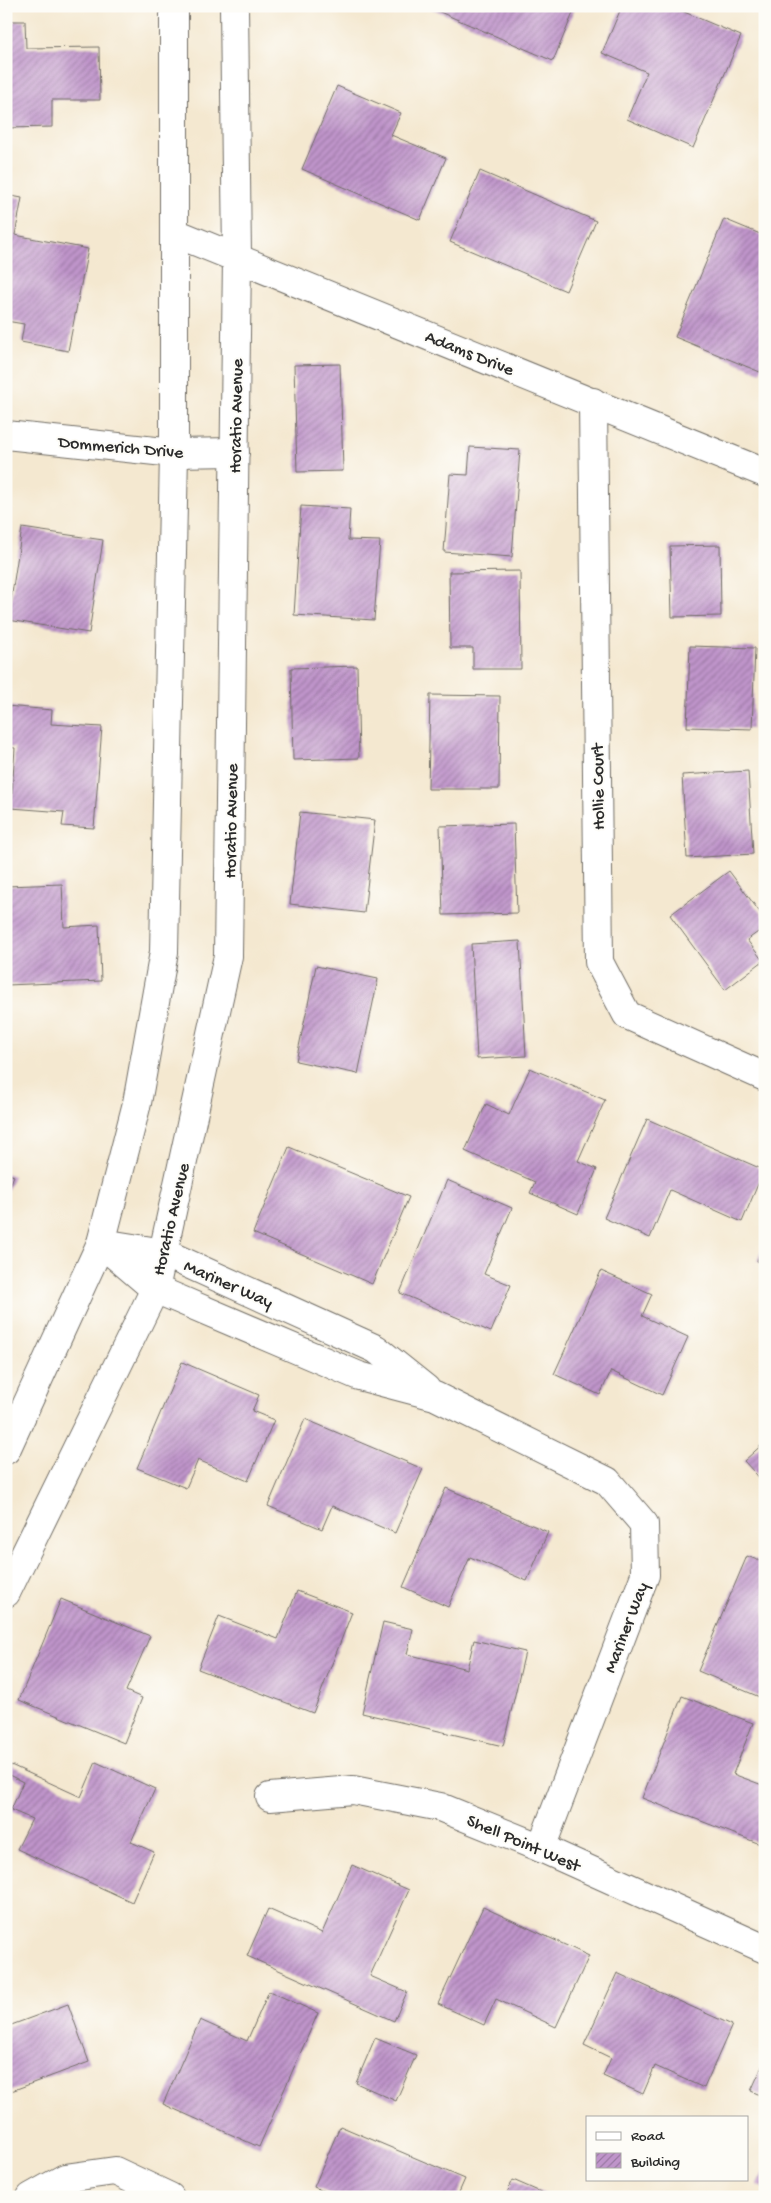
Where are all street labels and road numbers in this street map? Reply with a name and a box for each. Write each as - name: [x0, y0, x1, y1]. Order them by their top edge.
- street label: Adams Drive: [422, 327, 517, 382]
- street label: Horatio Avenue: [226, 358, 249, 474]
- street label: Dommerich Drive: [56, 432, 185, 464]
- street label: Hollie Court: [588, 742, 611, 830]
- street label: Horatio Avenue: [221, 763, 244, 879]
- street label: Horatio Avenue: [149, 1161, 196, 1278]
- street label: Mariner Way: [180, 1256, 276, 1314]
- street label: Mariner Way: [600, 1579, 654, 1676]
- street label: Shell Point West: [463, 1811, 585, 1878]

